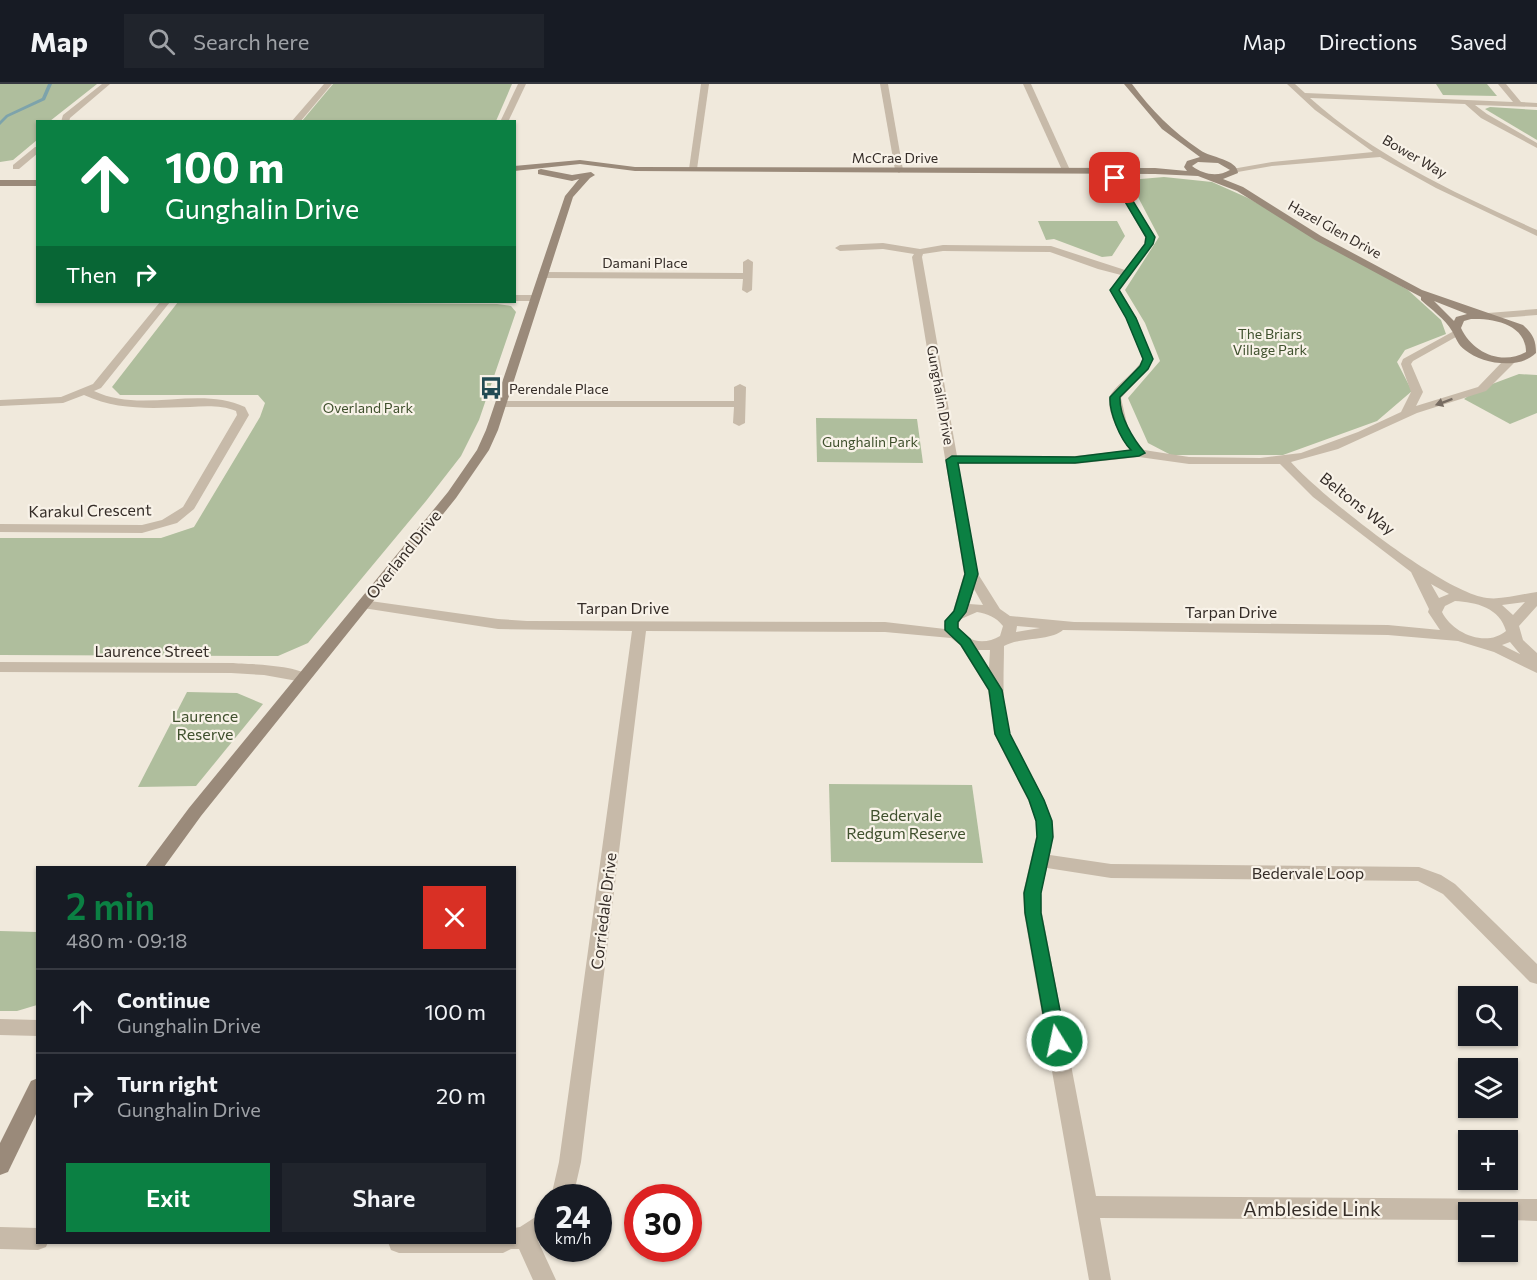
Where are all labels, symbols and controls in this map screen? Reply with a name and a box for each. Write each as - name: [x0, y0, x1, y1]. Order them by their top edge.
- search box: [124, 14, 544, 68]
- text: Map: [30, 24, 88, 58]
- icon: search: [145, 25, 178, 58]
- text: Search here: [193, 28, 309, 55]
- text: Map: [1243, 29, 1286, 54]
- text: Directions: [1319, 29, 1417, 54]
- text: Saved: [1450, 29, 1507, 54]
- street label: Bower Way: [1380, 131, 1450, 181]
- text: 100 m: [165, 140, 285, 192]
- icon: ahead: [66, 144, 144, 222]
- street label: McCrae Drive: [852, 149, 938, 166]
- pin: [1089, 152, 1140, 203]
- icon: arrive: [1098, 161, 1131, 194]
- text: Gunghalin Drive: [165, 192, 359, 225]
- street label: Hazel Glen Drive: [1285, 196, 1385, 262]
- street label: Damani Place: [602, 254, 688, 271]
- icon: right: [129, 258, 162, 291]
- text: Then: [66, 261, 117, 288]
- park label: The Briars Village Park: [1233, 325, 1308, 358]
- street label: Gunghalin Drive: [924, 344, 958, 446]
- bus stop icon: Perendale Place: [478, 375, 504, 401]
- place label: Perendale Place: [509, 380, 609, 397]
- one-way arrow: [1435, 397, 1453, 407]
- park label: Overland Park: [323, 399, 414, 416]
- park label: Gunghalin Park: [822, 433, 918, 450]
- street label: Beltons Way: [1317, 468, 1399, 538]
- street label: Karakul Crescent: [28, 499, 152, 521]
- street label: Overland Drive: [362, 506, 444, 602]
- street label: Tarpan Drive: [577, 598, 669, 617]
- street label: Tarpan Drive: [1185, 602, 1277, 621]
- street label: Laurence Street: [95, 641, 210, 660]
- park label: Laurence Reserve: [172, 706, 238, 743]
- park label: Bedervale Redgum Reserve: [846, 805, 966, 842]
- street label: Corriedale Drive: [586, 851, 620, 971]
- street label: Bedervale Loop: [1252, 863, 1364, 882]
- text: 2 min: [66, 883, 155, 927]
- button: close: [423, 886, 486, 949]
- text: 480 m · 09:18: [66, 928, 187, 952]
- text: Continue: [117, 986, 210, 1013]
- map controls: [1458, 986, 1518, 1262]
- button: search: [1458, 986, 1518, 1046]
- icon: ahead: [66, 995, 99, 1028]
- text: 100 m: [424, 998, 486, 1025]
- position arrow: [1025, 1009, 1089, 1073]
- text: Gunghalin Drive: [117, 1013, 261, 1037]
- button: layers: [1458, 1058, 1518, 1118]
- text: Turn right: [117, 1070, 218, 1097]
- icon: right: [66, 1079, 99, 1112]
- text: 20 m: [436, 1082, 486, 1109]
- text: Gunghalin Drive: [117, 1097, 261, 1121]
- button: +: [1458, 1130, 1518, 1190]
- button: Exit: [66, 1163, 270, 1232]
- button: Share: [282, 1163, 486, 1232]
- speed limit sign: 30: [624, 1184, 702, 1262]
- street label: Ambleside Link: [1243, 1196, 1381, 1220]
- text: 24: [555, 1197, 591, 1234]
- button: −: [1458, 1202, 1518, 1262]
- text: km/h: [555, 1229, 591, 1247]

